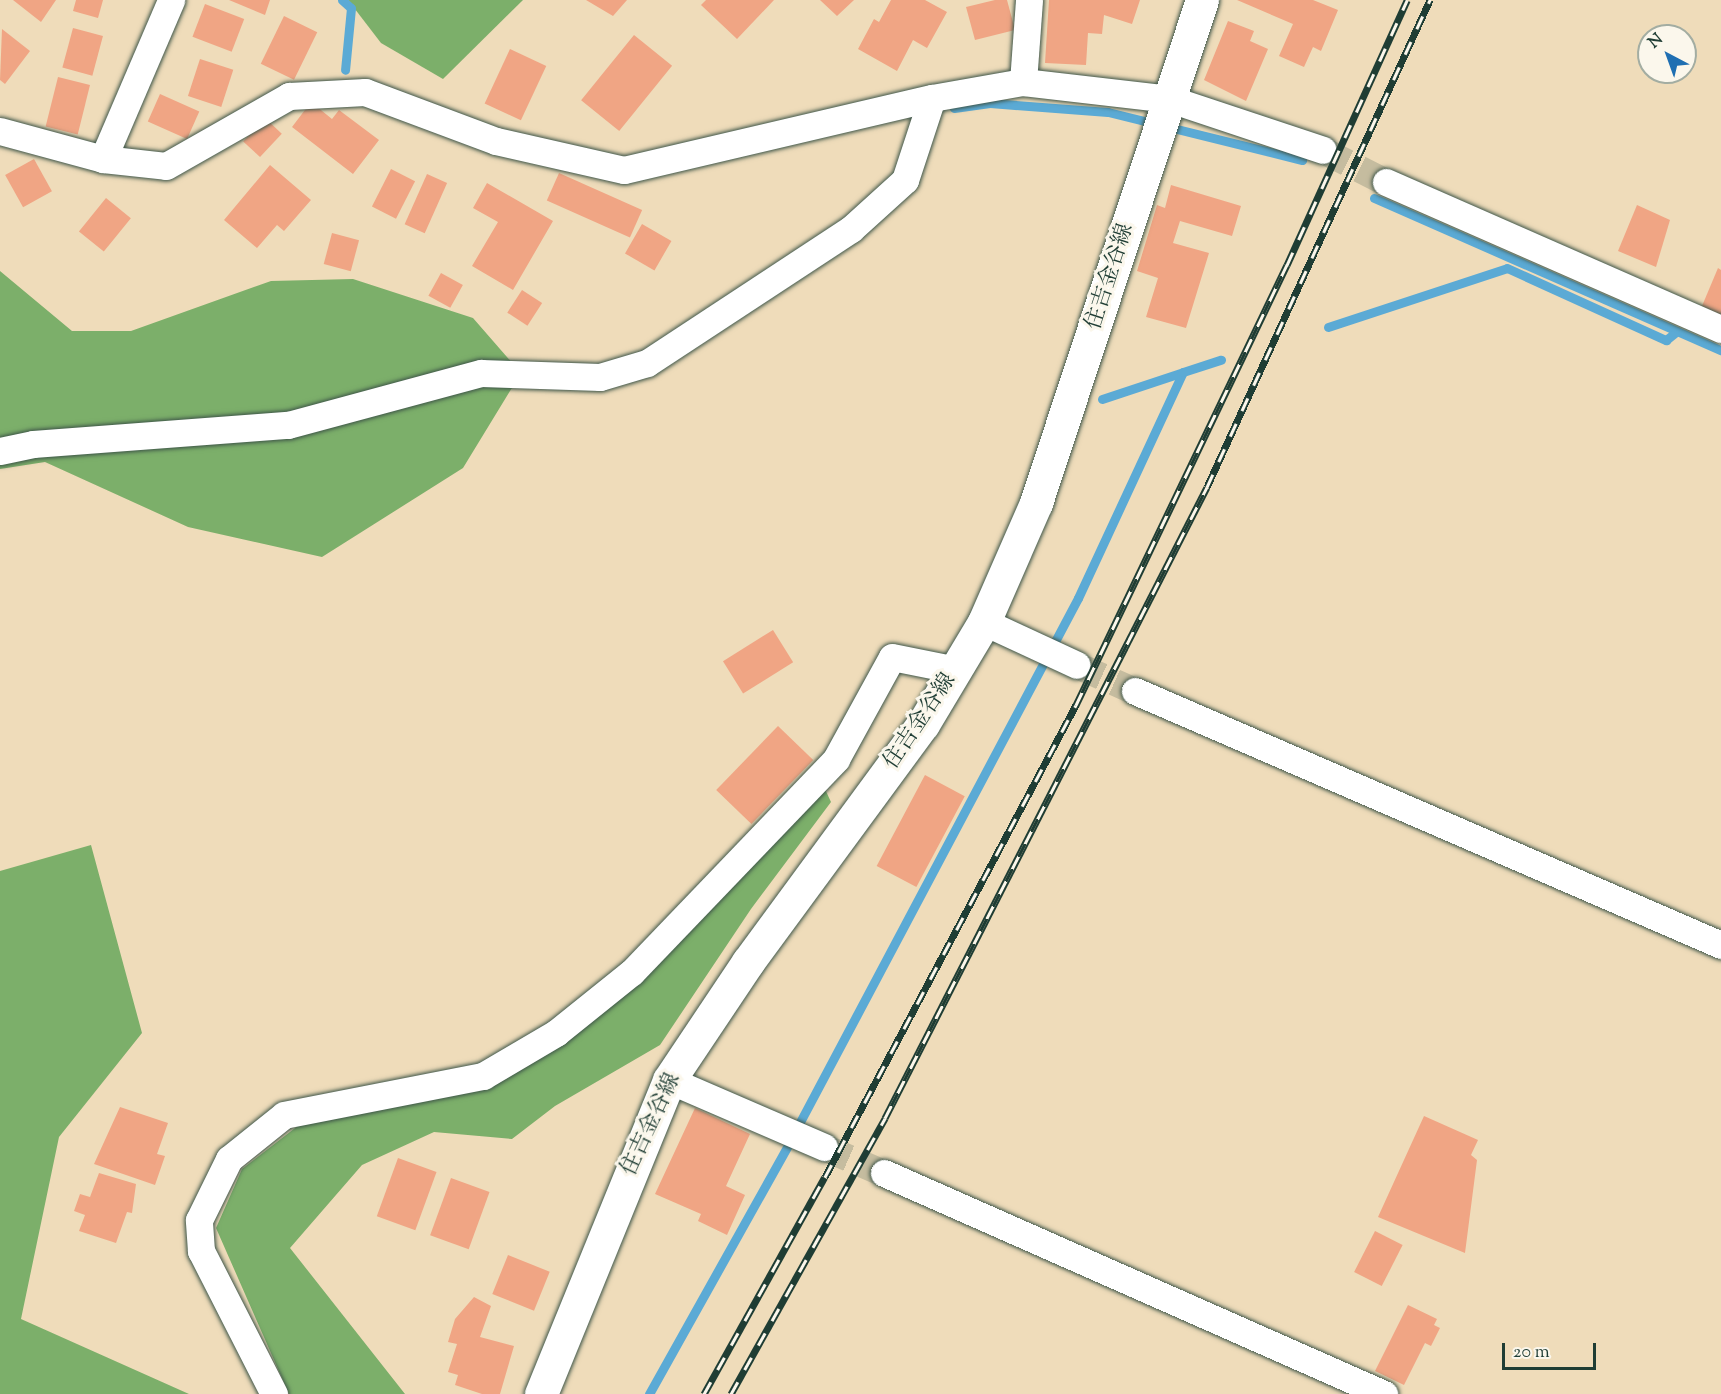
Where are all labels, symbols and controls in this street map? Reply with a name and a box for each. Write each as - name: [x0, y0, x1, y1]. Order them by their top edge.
- north arrow: [1637, 24, 1697, 84]
- text: N: [1644, 29, 1669, 54]
- street label: 住吉金谷線: [1081, 221, 1141, 333]
- street label: 住吉金谷線: [879, 669, 963, 775]
- street label: 住吉金谷線: [617, 1070, 687, 1180]
- scale bar: [1505, 1331, 1600, 1369]
- text: 20 m: [1513, 1340, 1550, 1366]

